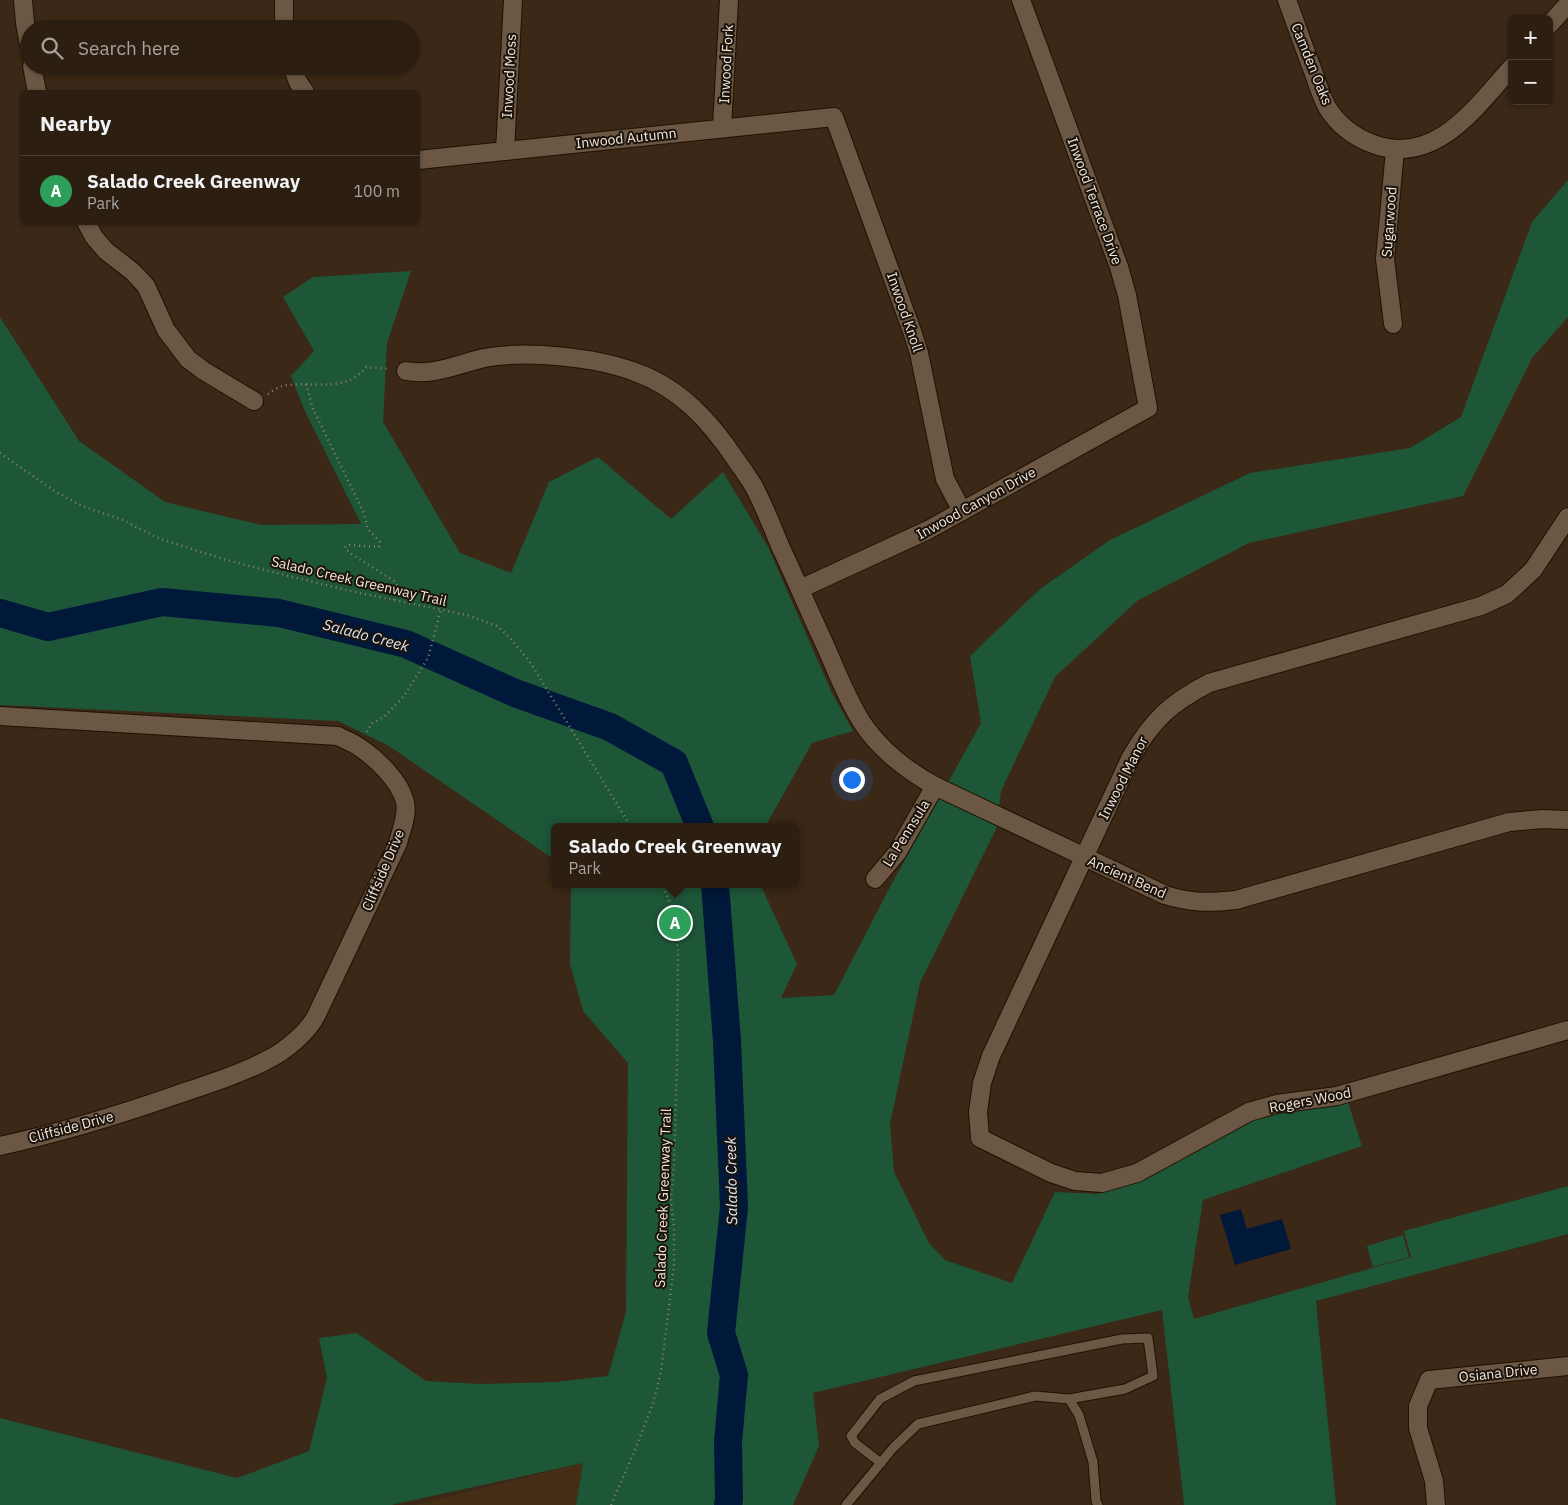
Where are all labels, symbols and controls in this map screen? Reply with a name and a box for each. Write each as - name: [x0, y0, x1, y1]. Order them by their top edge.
- map controls: [1508, 15, 1553, 105]
- button: +: [1508, 15, 1553, 60]
- search box: [20, 20, 420, 75]
- street label: Camden Oaks: [1287, 20, 1337, 108]
- street label: Inwood Fork: [715, 23, 737, 104]
- street label: Inwood Moss: [498, 33, 520, 118]
- icon: search: [38, 34, 66, 62]
- text: Search here: [78, 36, 180, 60]
- button: −: [1508, 60, 1553, 105]
- text: Nearby: [40, 109, 111, 137]
- street label: Inwood Autumn: [575, 124, 677, 152]
- street label: Inwood Terrace Drive: [1064, 135, 1127, 267]
- text: Salado Creek Greenway: [87, 169, 300, 193]
- text: A: [51, 181, 61, 201]
- text: 100 m: [353, 181, 400, 201]
- street label: Sugarwood: [1378, 186, 1400, 258]
- text: Park: [87, 193, 119, 213]
- street label: Inwood Knoll: [883, 270, 927, 355]
- street label: Inwood Canyon Drive: [913, 463, 1039, 543]
- street label: Salado Creek Greenway Trail: [269, 552, 449, 610]
- water label: Salado Creek: [321, 614, 411, 656]
- street label: Inwood Manor: [1094, 733, 1152, 823]
- your location: [839, 767, 865, 793]
- street label: La Pennsula: [878, 796, 934, 870]
- popup: [551, 823, 799, 888]
- street label: Cliffside Drive: [358, 826, 408, 914]
- text: Salado Creek Greenway: [568, 834, 782, 858]
- street label: Ancient Bend: [1085, 852, 1169, 902]
- text: Park: [568, 858, 601, 878]
- pin: A: [659, 904, 691, 942]
- street label: Rogers Wood: [1268, 1083, 1352, 1117]
- street label: Cliffside Drive: [27, 1107, 116, 1147]
- street label: Salado Creek Greenway Trail: [651, 1108, 675, 1288]
- water label: Salado Creek: [721, 1137, 741, 1225]
- street label: Osiana Drive: [1458, 1360, 1538, 1386]

